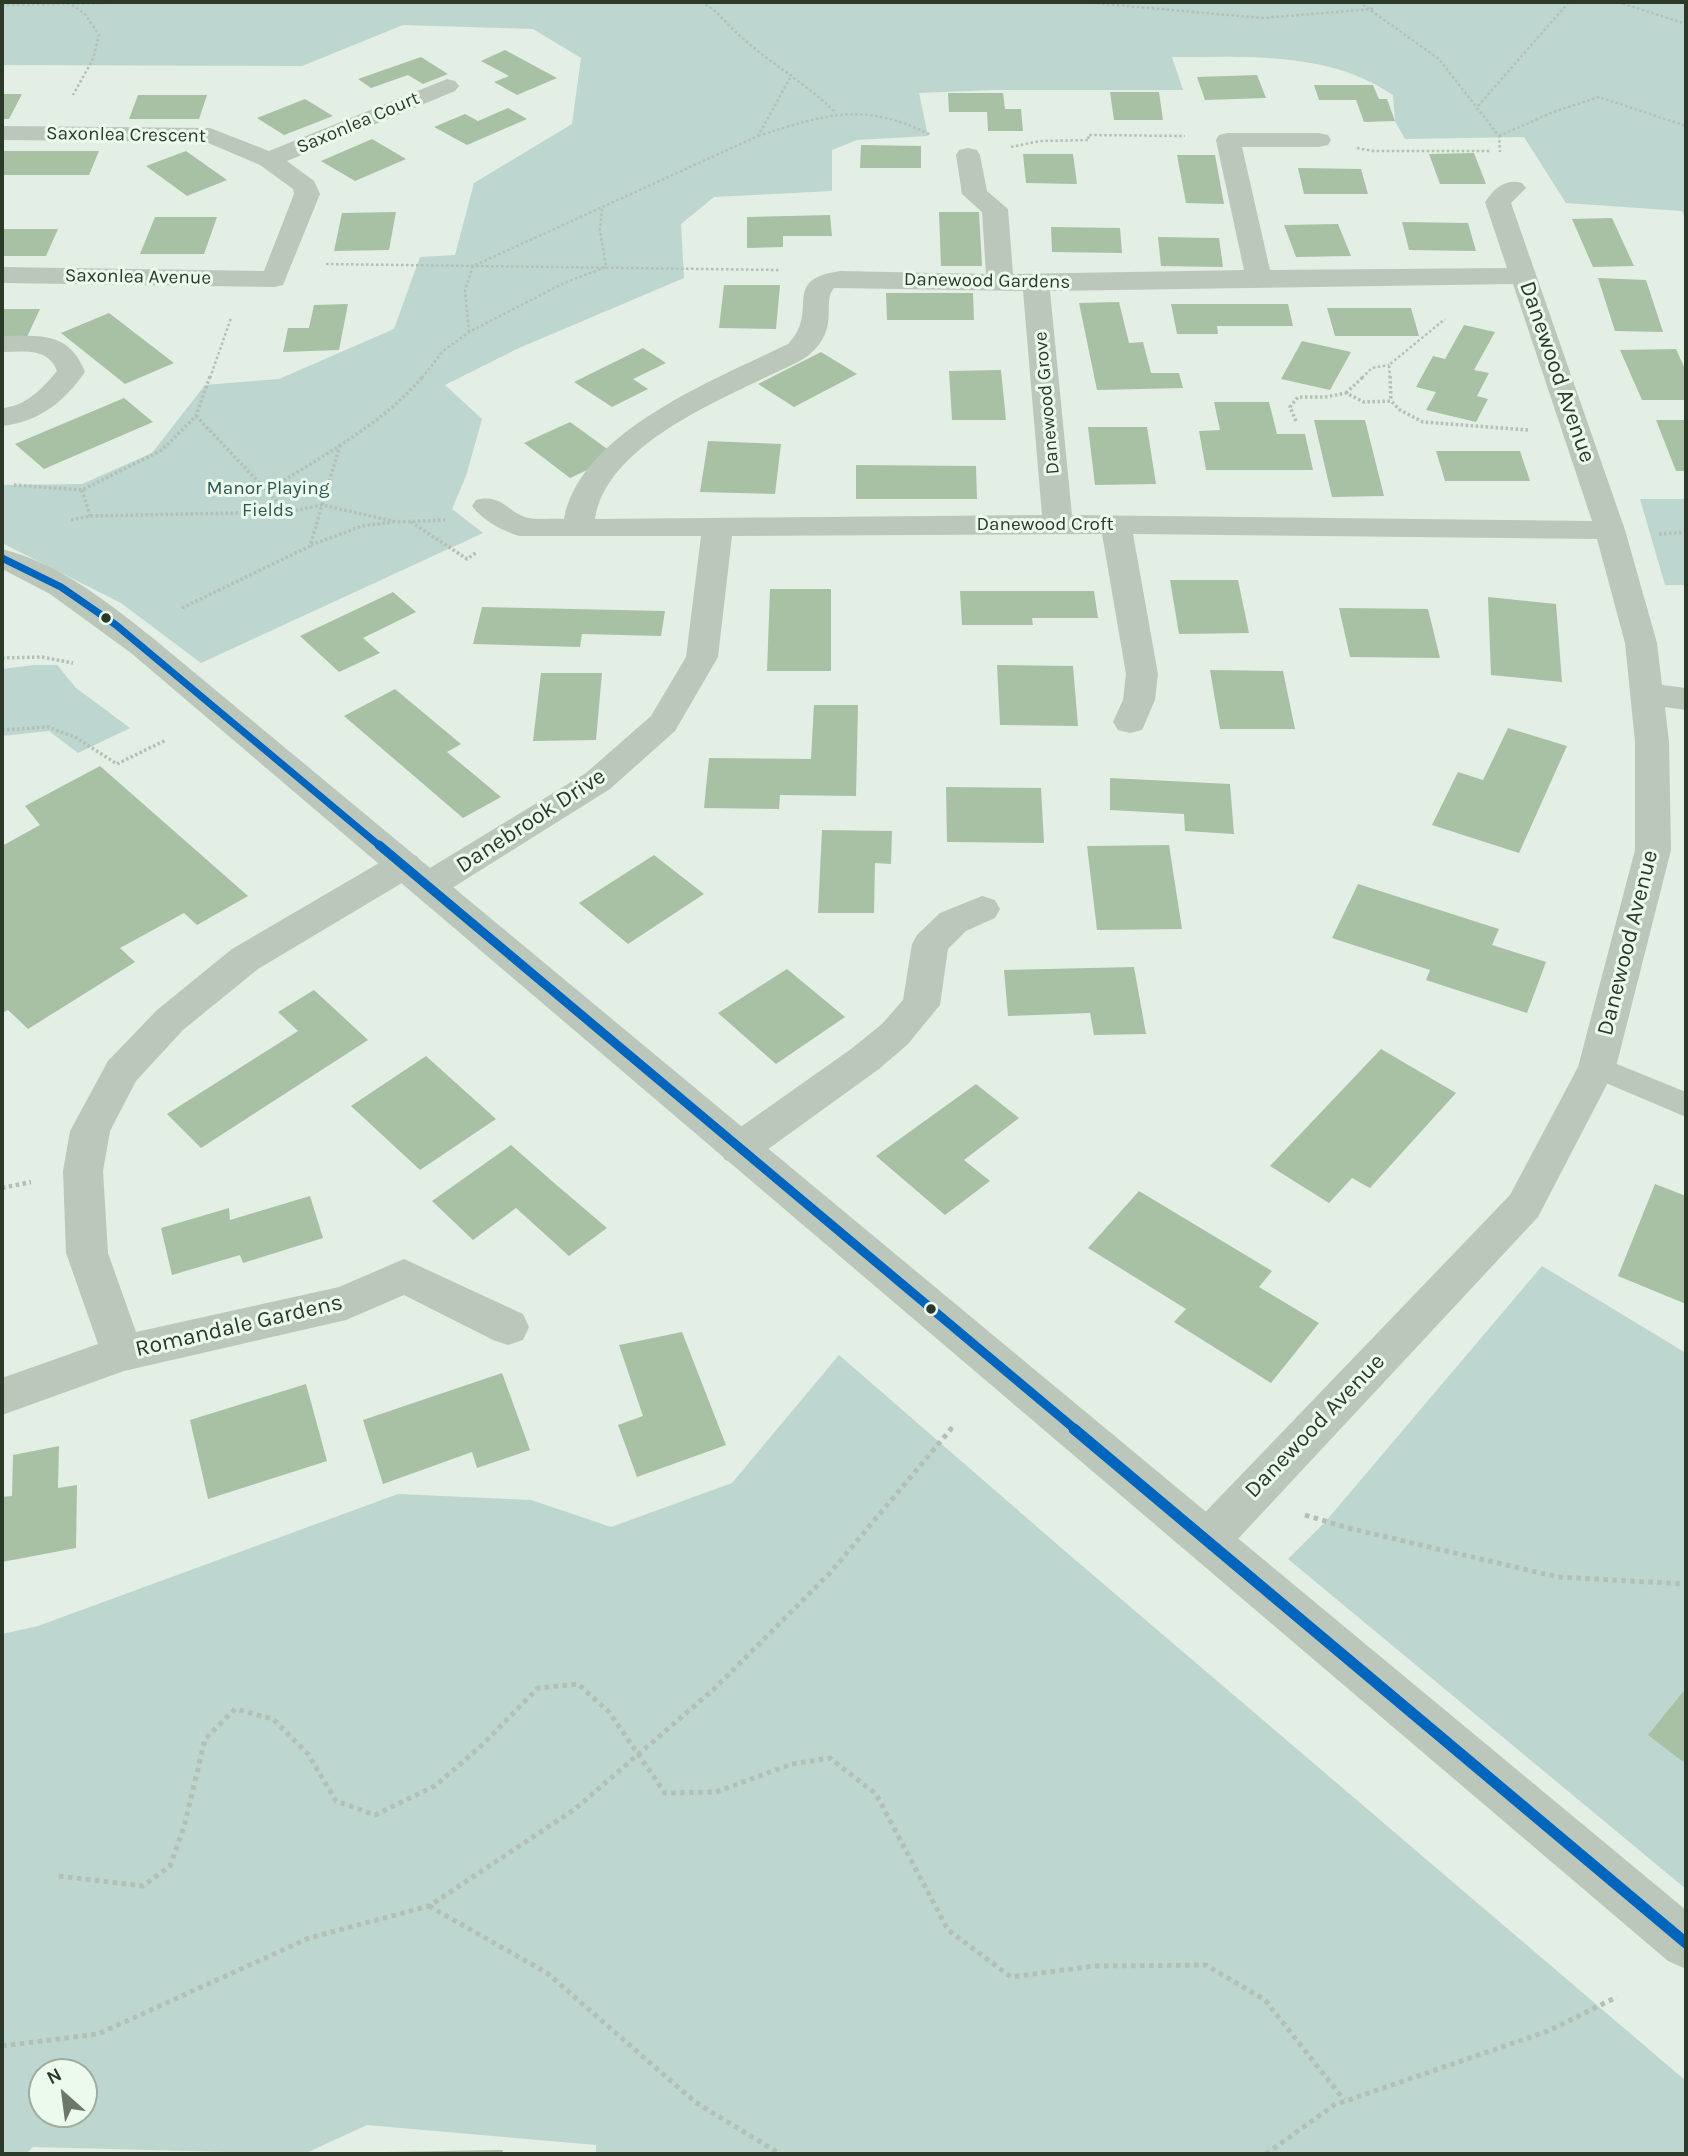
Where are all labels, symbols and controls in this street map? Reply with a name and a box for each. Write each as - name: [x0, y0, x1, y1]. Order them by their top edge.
- street label: Saxonlea Court: [293, 87, 423, 159]
- street label: Saxonlea Crescent: [46, 122, 206, 148]
- street label: Saxonlea Avenue: [65, 264, 211, 290]
- street label: Danewood Gardens: [904, 268, 1070, 294]
- street label: Danewood Avenue: [1513, 278, 1601, 466]
- street label: Danewood Grove: [1029, 331, 1065, 475]
- park label: Manor Playing Fields: [207, 478, 329, 522]
- street label: Danewood Croft: [976, 514, 1114, 536]
- unlabelled marker: [99, 611, 113, 625]
- street label: Danebrook Drive: [451, 762, 611, 880]
- street label: Danewood Avenue: [1592, 847, 1664, 1039]
- street label: Romandale Gardens: [133, 1289, 345, 1363]
- unlabelled marker: [924, 1302, 938, 1316]
- street label: Danewood Avenue: [1239, 1348, 1391, 1504]
- north arrow: [28, 2058, 98, 2128]
- text: N: [43, 2063, 65, 2089]

